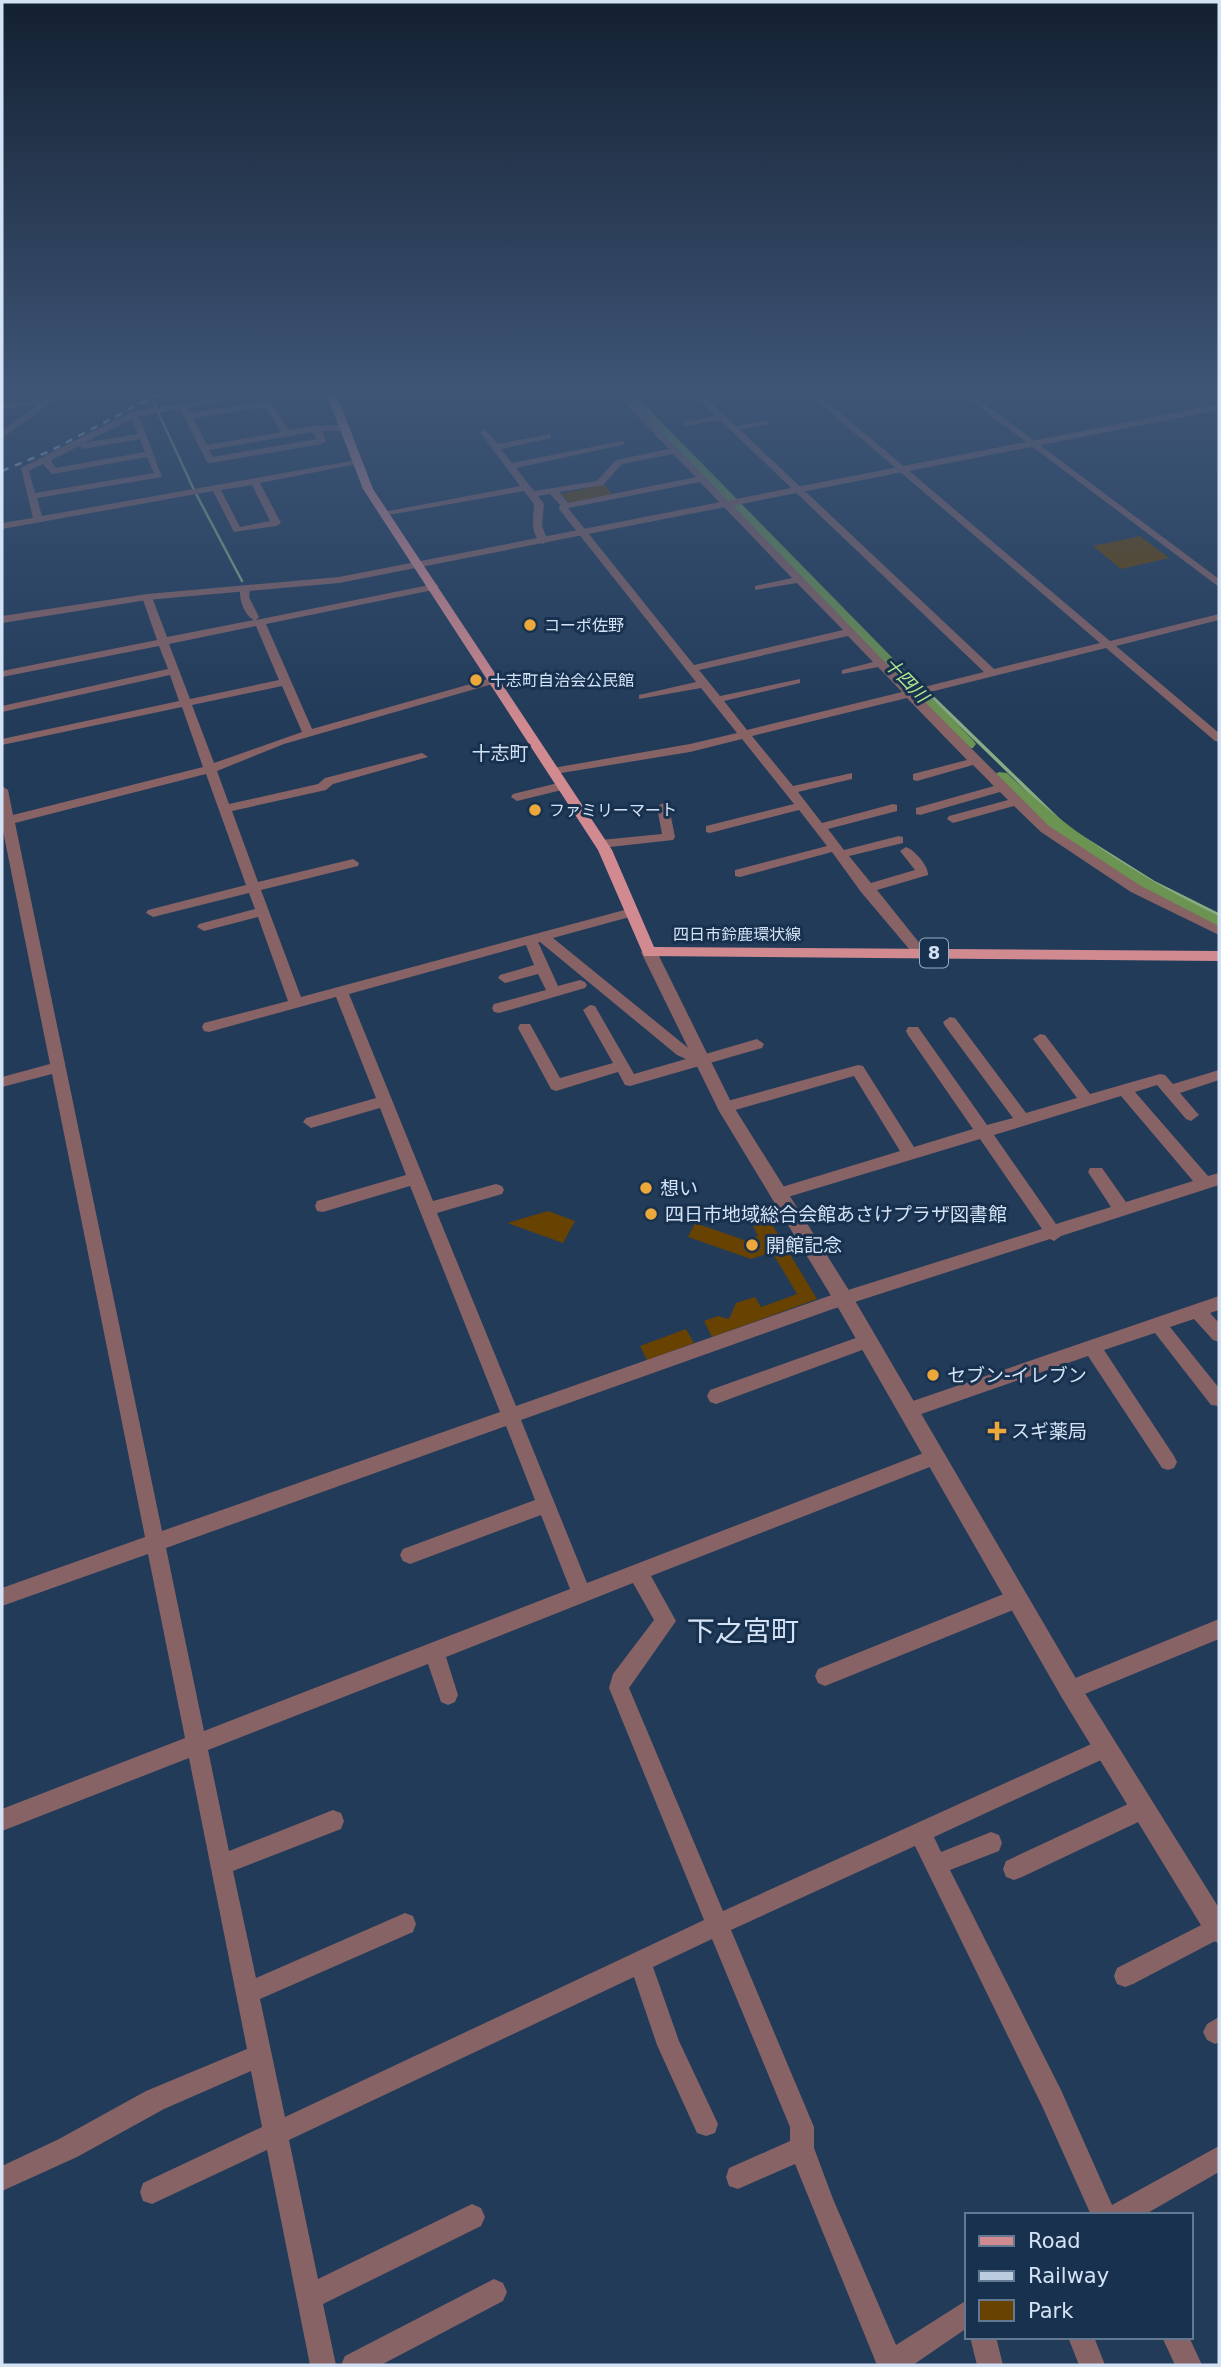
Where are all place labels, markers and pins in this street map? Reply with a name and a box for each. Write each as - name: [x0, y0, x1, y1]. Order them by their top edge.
- place label: コーポ佐野: [544, 616, 624, 635]
- marker: コーポ佐野: [522, 617, 538, 633]
- place label: 十志町自治会公民館: [490, 671, 634, 690]
- marker: 十志町自治会公民館: [468, 672, 484, 688]
- place label: ファミリーマート: [549, 801, 677, 820]
- marker: ファミリーマート: [527, 802, 543, 818]
- place label: 想い: [660, 1177, 698, 1199]
- marker: 想い: [638, 1180, 654, 1196]
- place label: 四日市地域総合会館あさけプラザ図書館: [665, 1203, 1007, 1225]
- marker: 四日市地域総合会館あさけプラザ図書館: [643, 1206, 659, 1222]
- place label: 開館記念: [766, 1234, 842, 1256]
- marker: 開館記念: [744, 1237, 760, 1253]
- place label: セブン-イレブン: [947, 1364, 1087, 1386]
- marker: セブン-イレブン: [925, 1367, 941, 1383]
- place label: スギ薬局: [1011, 1420, 1087, 1442]
- marker: スギ薬局: [989, 1423, 1005, 1439]

